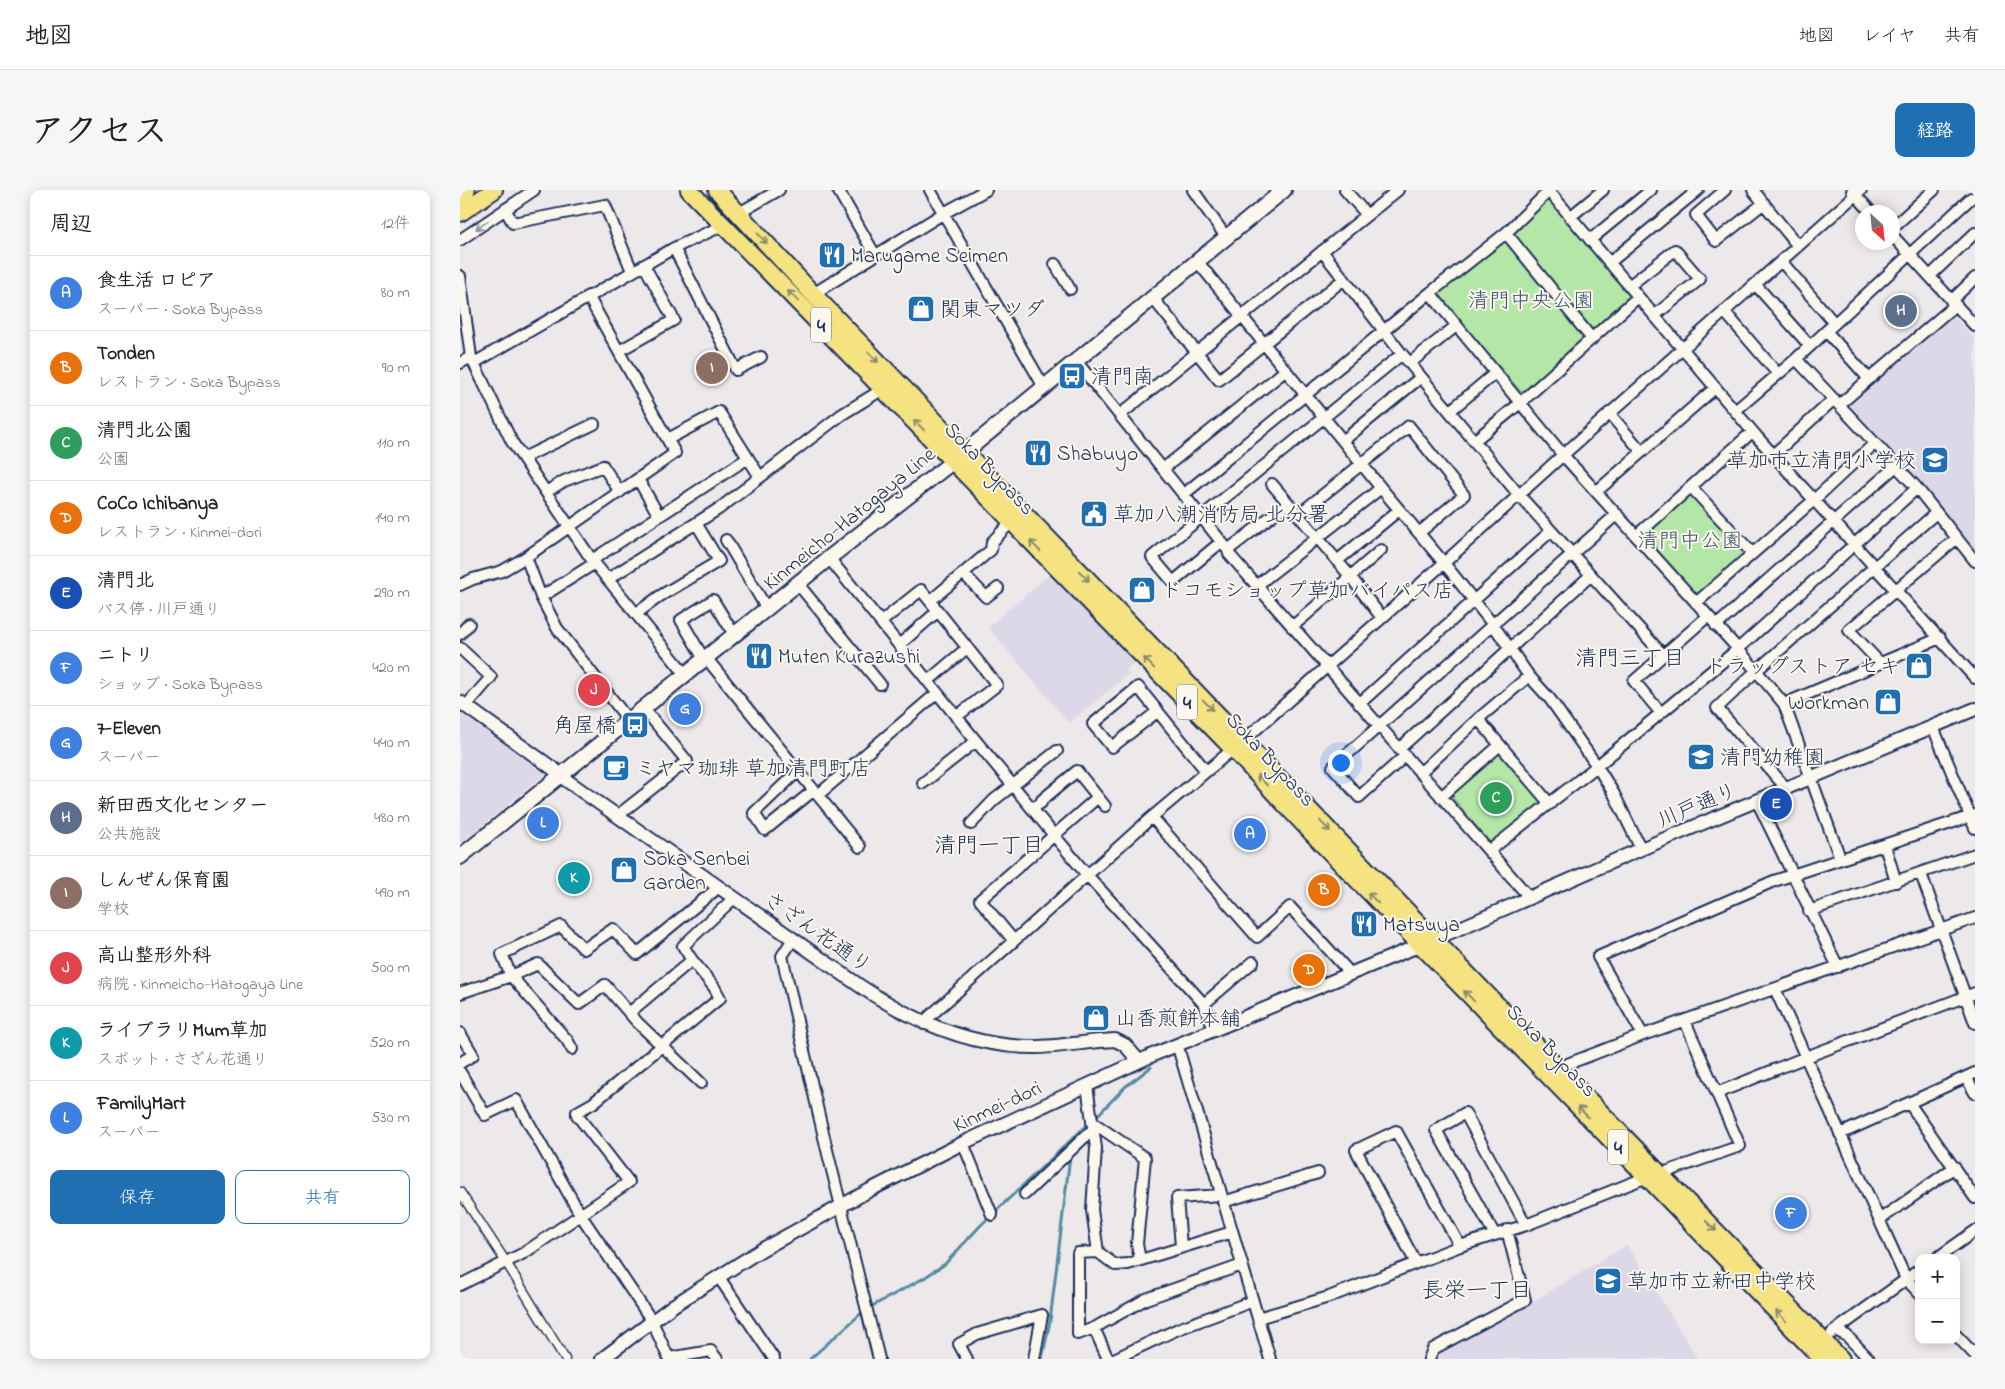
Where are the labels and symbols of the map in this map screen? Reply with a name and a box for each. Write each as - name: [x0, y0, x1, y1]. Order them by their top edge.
- north arrow: [1855, 205, 1900, 250]
- one-way arrow: [476, 220, 490, 230]
- one-way arrow: [756, 232, 768, 245]
- restaurant icon: Marugame Seimen: [817, 240, 847, 270]
- place label: Marugame Seimen: [851, 242, 1008, 274]
- park label: 清門中央公園: [1468, 287, 1594, 317]
- one-way arrow: [787, 290, 799, 302]
- pin: H: [1885, 292, 1917, 330]
- shop icon: 関東マツダ: [906, 294, 936, 324]
- place label: 関東マツダ: [940, 296, 1045, 326]
- road number: 4: [811, 308, 831, 342]
- pin: I: [696, 349, 728, 387]
- one-way arrow: [867, 350, 879, 363]
- bus stop icon: 清門南: [1057, 361, 1087, 391]
- place label: 清門南: [1091, 363, 1154, 393]
- street label: Soka Bypass: [935, 416, 1041, 524]
- one-way arrow: [913, 419, 925, 432]
- restaurant icon: Shabuyo: [1023, 438, 1053, 468]
- street label: Kinmeicho-Hatogaya Line: [758, 440, 944, 600]
- place label: Shabuyo: [1057, 440, 1138, 472]
- school or university icon: 草加市立清門小学校: [1920, 445, 1950, 475]
- place label: 草加市立清門小学校: [1727, 447, 1916, 477]
- public building icon: 草加八潮消防局 北分署: [1079, 499, 1109, 529]
- place label: 草加八潮消防局 北分署: [1113, 501, 1328, 531]
- park label: 清門中公園: [1638, 527, 1743, 557]
- one-way arrow: [1030, 541, 1042, 553]
- one-way arrow: [1078, 569, 1090, 582]
- shop icon: ドコモショップ草加バイパス店: [1127, 575, 1157, 605]
- place label: ドコモショップ草加バイパス店: [1161, 577, 1454, 607]
- restaurant icon: Muten Kurazushi: [744, 641, 774, 671]
- place label: Muten Kurazushi: [778, 643, 920, 673]
- district label: 清門三丁目: [1575, 644, 1685, 676]
- shop icon: ドラッグストア セキ: [1904, 651, 1934, 681]
- place label: ドラッグストア セキ: [1705, 653, 1900, 683]
- one-way arrow: [1143, 656, 1155, 669]
- pin: J: [578, 671, 610, 709]
- road number: 4: [1177, 684, 1197, 720]
- shop icon: Workman: [1873, 687, 1903, 717]
- place label: Workman: [1788, 689, 1869, 719]
- pin: G: [669, 690, 701, 728]
- one-way arrow: [1202, 699, 1214, 712]
- street label: Soka Bypass: [1216, 706, 1321, 816]
- bus stop icon: 角屋橋: [620, 710, 650, 740]
- place label: 角屋橋: [553, 712, 616, 742]
- school or university icon: 清門幼稚園: [1686, 742, 1716, 772]
- place label: 清門幼稚園: [1720, 744, 1825, 774]
- your location: [1328, 750, 1354, 776]
- cafe icon: ミヤマ珈琲 草加清門町店: [601, 753, 631, 783]
- place label: ミヤマ珈琲 草加清門町店: [635, 755, 871, 785]
- one-way arrow: [1256, 773, 1268, 786]
- street label: 川戸通り: [1653, 777, 1742, 837]
- pin: C: [1480, 779, 1512, 817]
- pin: E: [1760, 785, 1792, 823]
- pin: L: [527, 804, 559, 842]
- pin: A: [1234, 815, 1266, 853]
- one-way arrow: [1319, 820, 1331, 833]
- district label: 清門一丁目: [934, 831, 1044, 863]
- place label: Soka Senbei Garden: [643, 845, 750, 899]
- shop icon: Soka Senbei Garden: [609, 855, 639, 885]
- pin: K: [558, 859, 590, 897]
- pin: B: [1308, 871, 1340, 909]
- street label: さざん花通り: [757, 885, 877, 982]
- one-way arrow: [1367, 891, 1379, 904]
- restaurant icon: Matsuya: [1349, 909, 1379, 939]
- place label: Matsuya: [1383, 911, 1460, 943]
- pin: D: [1293, 951, 1325, 989]
- one-way arrow: [1463, 989, 1475, 1002]
- street label: Soka Bypass: [1497, 998, 1603, 1106]
- shop icon: 山香煎餅本舗: [1081, 1003, 1111, 1033]
- place label: 山香煎餅本舗: [1115, 1005, 1241, 1035]
- street label: Kinmei-dori: [949, 1074, 1047, 1141]
- one-way arrow: [1577, 1105, 1589, 1118]
- road number: 4: [1608, 1130, 1628, 1164]
- pin: F: [1775, 1194, 1807, 1232]
- one-way arrow: [1705, 1220, 1717, 1233]
- school or university icon: 草加市立新田中学校: [1593, 1266, 1623, 1296]
- place label: 草加市立新田中学校: [1627, 1268, 1816, 1298]
- district label: 長栄一丁目: [1422, 1276, 1532, 1308]
- one-way arrow: [1775, 1310, 1787, 1323]

